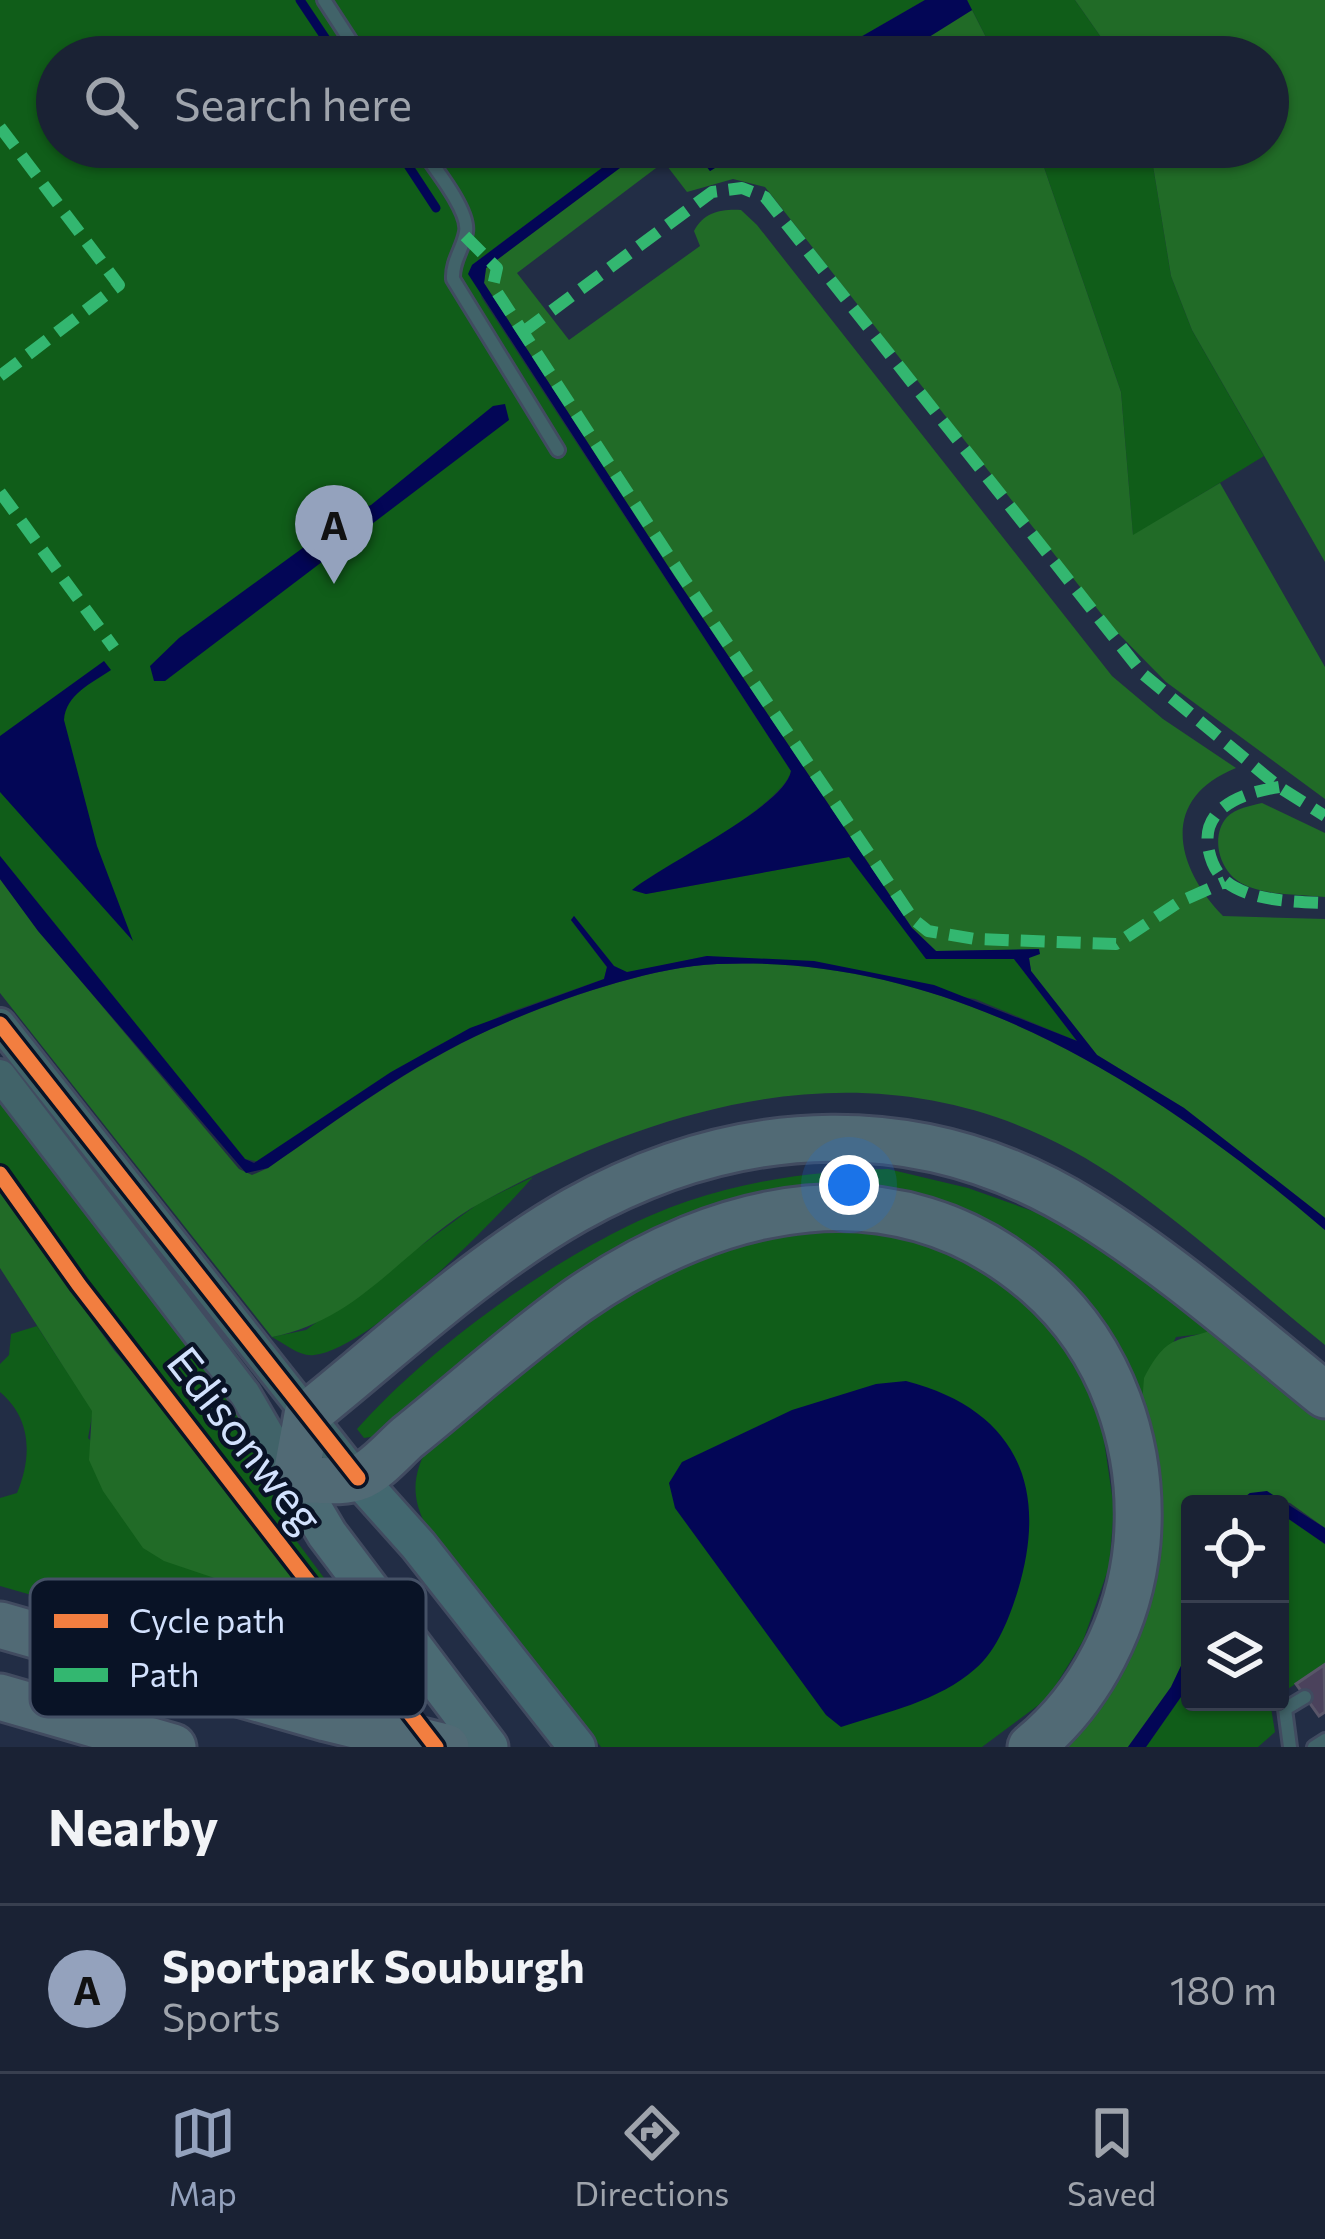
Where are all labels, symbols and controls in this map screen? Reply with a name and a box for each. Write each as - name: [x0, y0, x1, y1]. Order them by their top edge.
- search box: [36, 36, 1289, 168]
- icon: search: [78, 69, 144, 135]
- text: Search here: [174, 75, 412, 130]
- pin: A: [295, 485, 373, 584]
- your location: [819, 1155, 879, 1215]
- street label: Edisonweg: [158, 1335, 336, 1542]
- map controls: [1181, 1495, 1289, 1711]
- button: locate: [1181, 1495, 1289, 1603]
- legend: [30, 1579, 426, 1717]
- text: Cycle path: [129, 1599, 285, 1640]
- button: layers: [1181, 1603, 1289, 1711]
- text: Path: [129, 1653, 199, 1694]
- text: Nearby: [48, 1794, 218, 1857]
- text: Sportpark Souburgh: [162, 1937, 585, 1992]
- text: A: [73, 1965, 101, 2013]
- text: 180 m: [1170, 1965, 1277, 2013]
- text: Sports: [162, 1992, 281, 2040]
- tab: Map: [169, 2100, 237, 2213]
- tab: Directions: [575, 2100, 729, 2213]
- tab: Saved: [1067, 2100, 1156, 2213]

